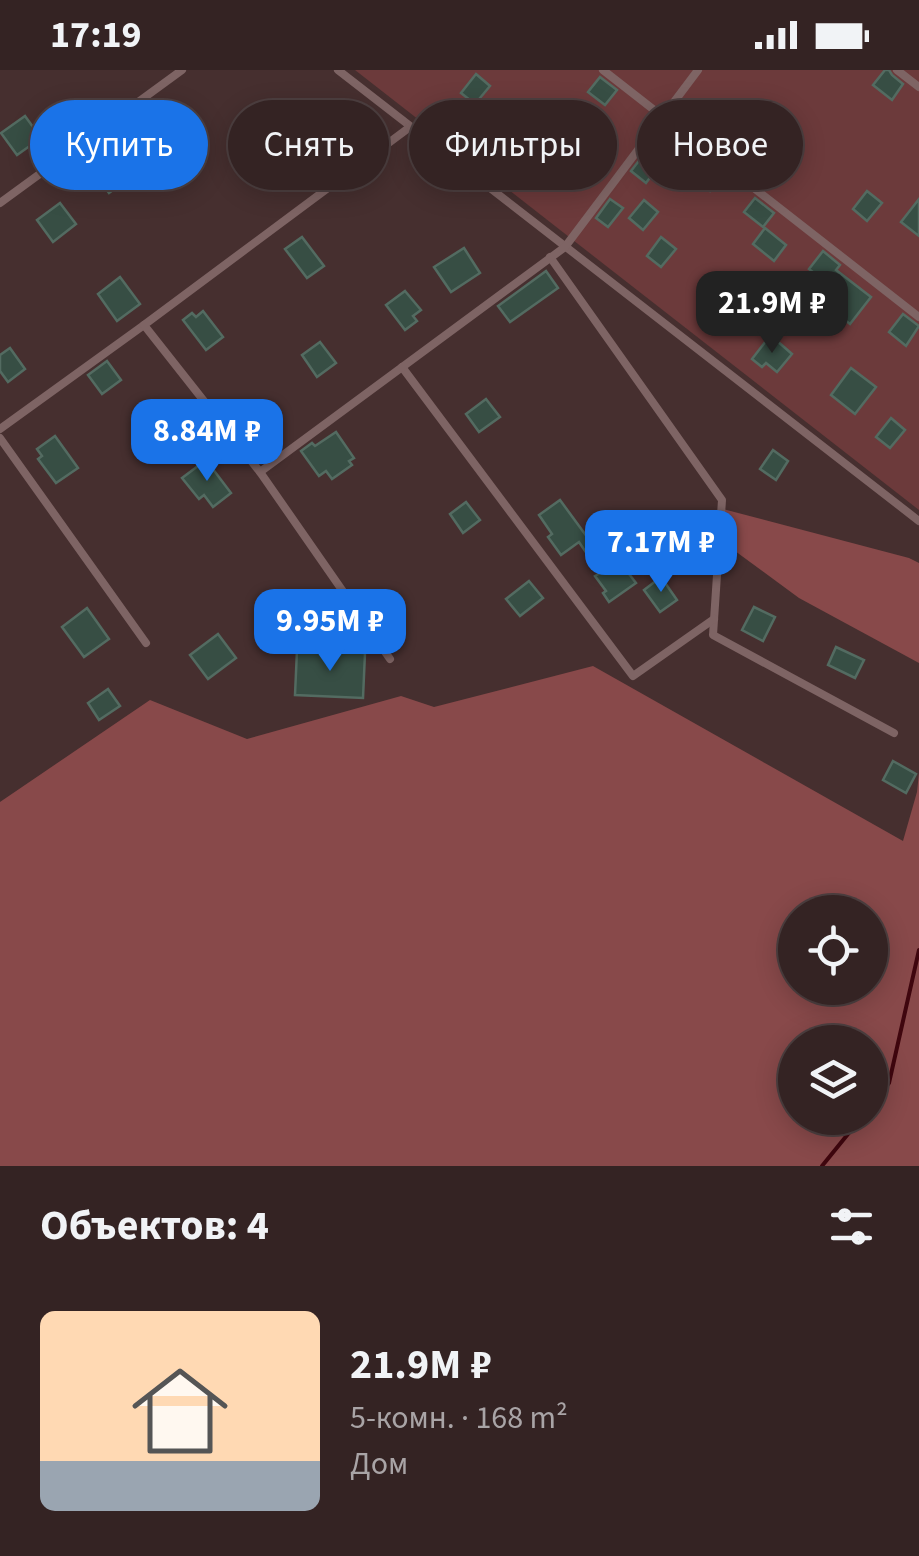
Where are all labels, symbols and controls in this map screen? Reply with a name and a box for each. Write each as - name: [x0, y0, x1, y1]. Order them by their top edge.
- text: 17:19: [50, 8, 142, 62]
- chip: Купить: [30, 100, 208, 190]
- chip: Снять: [228, 100, 389, 190]
- chip: Фильтры: [409, 100, 617, 190]
- chip: Новое: [637, 100, 803, 190]
- pin: 21.9M ₽: [680, 271, 864, 356]
- text: 21.9M ₽: [718, 280, 826, 326]
- pin: 8.84M ₽: [115, 399, 299, 484]
- text: 8.84M ₽: [153, 408, 261, 454]
- pin: 7.17M ₽: [569, 510, 753, 595]
- text: 7.17M ₽: [607, 519, 715, 565]
- pin: 9.95M ₽: [238, 589, 422, 674]
- text: 9.95M ₽: [276, 598, 384, 644]
- map controls: [778, 895, 888, 1135]
- button: locate: [778, 895, 888, 1005]
- button: layers: [778, 1025, 888, 1135]
- text: Объектов: 4: [40, 1196, 269, 1256]
- icon: filters: [824, 1199, 879, 1254]
- text: 21.9M ₽: [350, 1335, 492, 1395]
- icon: home: [120, 1351, 240, 1471]
- text: 5-комн. · 168 m²: [350, 1395, 568, 1441]
- text: Дом: [350, 1441, 408, 1487]

